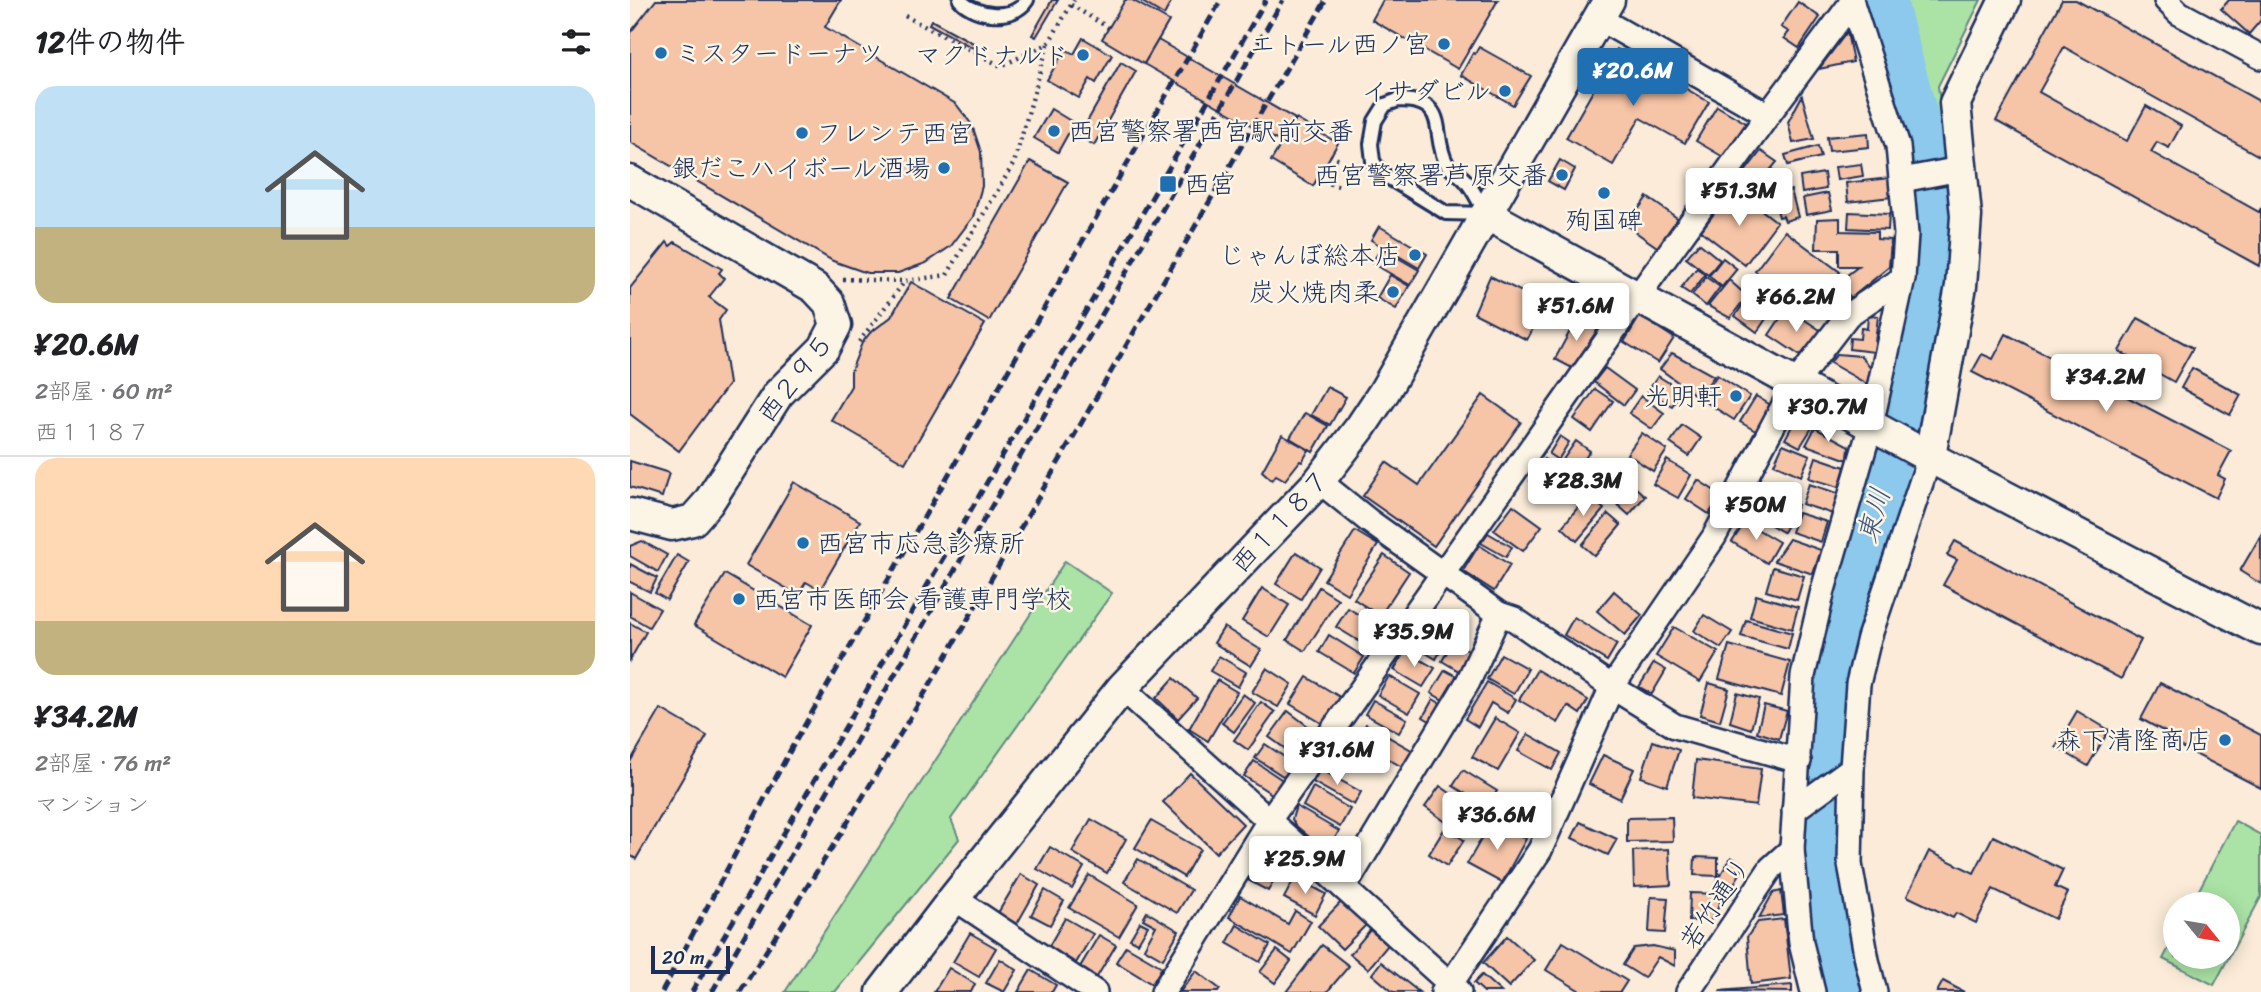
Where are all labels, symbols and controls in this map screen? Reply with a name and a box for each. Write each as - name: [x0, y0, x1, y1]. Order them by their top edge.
- text: 12件の物件: [35, 15, 185, 69]
- place label: エトール西ノ宮: [1250, 21, 1430, 67]
- icon: filters: [557, 23, 595, 61]
- place label: ミスタードーナツ: [675, 30, 884, 76]
- place label: マクドナルド: [915, 32, 1069, 78]
- marker: エトール西ノ宮: [1436, 36, 1452, 52]
- marker: ミスタードーナツ: [653, 45, 669, 61]
- marker: マクドナルド: [1075, 47, 1091, 63]
- pin: ¥20.6M: [1576, 48, 1690, 108]
- text: ¥20.6M: [1593, 50, 1673, 91]
- place label: イサダビル: [1362, 68, 1491, 114]
- marker: イサダビル: [1497, 83, 1513, 99]
- place label: 西宮警察署西宮駅前交番: [1068, 108, 1354, 154]
- place label: フレンテ西宮: [816, 110, 974, 156]
- marker: 西宮警察署西宮駅前交番: [1046, 123, 1062, 139]
- marker: フレンテ西宮: [794, 125, 810, 141]
- icon: home: [252, 132, 378, 258]
- place label: 銀だこハイボール酒場: [672, 145, 930, 191]
- place label: 西宮警察署芦原交番: [1314, 152, 1548, 198]
- marker: 銀だこハイボール酒場: [936, 160, 952, 176]
- place label: 西宮: [1184, 161, 1236, 207]
- marker: 西宮警察署芦原交番: [1554, 167, 1570, 183]
- pin: ¥51.3M: [1682, 168, 1796, 228]
- text: ¥51.3M: [1701, 170, 1777, 211]
- marker: 西宮: [1158, 174, 1178, 194]
- marker: 殉国碑: [1596, 185, 1612, 201]
- place label: 殉国碑: [1565, 197, 1643, 243]
- place label: じゃんぼ総本店: [1219, 232, 1401, 278]
- marker: じゃんぼ総本店: [1407, 247, 1423, 263]
- place label: 炭火焼肉柔: [1249, 269, 1379, 315]
- pin: ¥66.2M: [1739, 274, 1853, 334]
- text: ¥66.2M: [1757, 276, 1835, 317]
- marker: 炭火焼肉柔: [1385, 284, 1401, 300]
- pin: ¥51.6M: [1519, 284, 1633, 343]
- text: ¥51.6M: [1538, 285, 1614, 326]
- text: ¥20.6M: [35, 317, 139, 371]
- street label: 西２９５: [745, 323, 845, 433]
- pin: ¥34.2M: [2049, 354, 2163, 414]
- text: ¥34.2M: [2067, 356, 2145, 397]
- text: 2部屋 · 60 m²: [35, 371, 173, 412]
- place label: 光明軒: [1644, 373, 1722, 419]
- pin: ¥30.7M: [1771, 384, 1885, 444]
- text: ¥30.7M: [1789, 386, 1867, 427]
- marker: 光明軒: [1728, 388, 1744, 404]
- text: 西１１８７: [35, 412, 150, 453]
- street label: 西１１８７: [1219, 458, 1341, 584]
- pin: ¥28.3M: [1526, 458, 1640, 518]
- text: ¥28.3M: [1544, 460, 1622, 501]
- water label: 東川: [1842, 481, 1905, 549]
- pin: ¥50M: [1715, 482, 1797, 542]
- text: ¥50M: [1726, 484, 1786, 525]
- icon: home: [252, 504, 378, 630]
- place label: 西宮市応急診療所: [817, 520, 1025, 566]
- marker: 西宮市応急診療所: [795, 535, 811, 551]
- place label: 西宮市医師会 看護専門学校: [753, 576, 1072, 622]
- marker: 西宮市医師会 看護専門学校: [731, 591, 747, 607]
- pin: ¥35.9M: [1357, 610, 1471, 669]
- text: ¥35.9M: [1374, 611, 1454, 652]
- text: ¥34.2M: [35, 689, 138, 743]
- place label: 森下清隆商店: [2055, 717, 2211, 763]
- pin: ¥31.6M: [1280, 728, 1394, 787]
- text: ¥31.6M: [1300, 729, 1374, 770]
- marker: 森下清隆商店: [2217, 732, 2233, 748]
- text: 2部屋 · 76 m²: [35, 743, 171, 784]
- text: マンション: [35, 784, 149, 825]
- pin: ¥36.6M: [1440, 792, 1554, 852]
- text: ¥36.6M: [1458, 794, 1536, 835]
- pin: ¥25.9M: [1248, 836, 1362, 896]
- text: ¥25.9M: [1265, 838, 1345, 879]
- street label: 若竹通り: [1667, 847, 1763, 959]
- north arrow: [2163, 892, 2240, 970]
- map controls: [2163, 892, 2240, 969]
- text: 20 m: [662, 941, 705, 974]
- scale bar: [651, 943, 730, 975]

